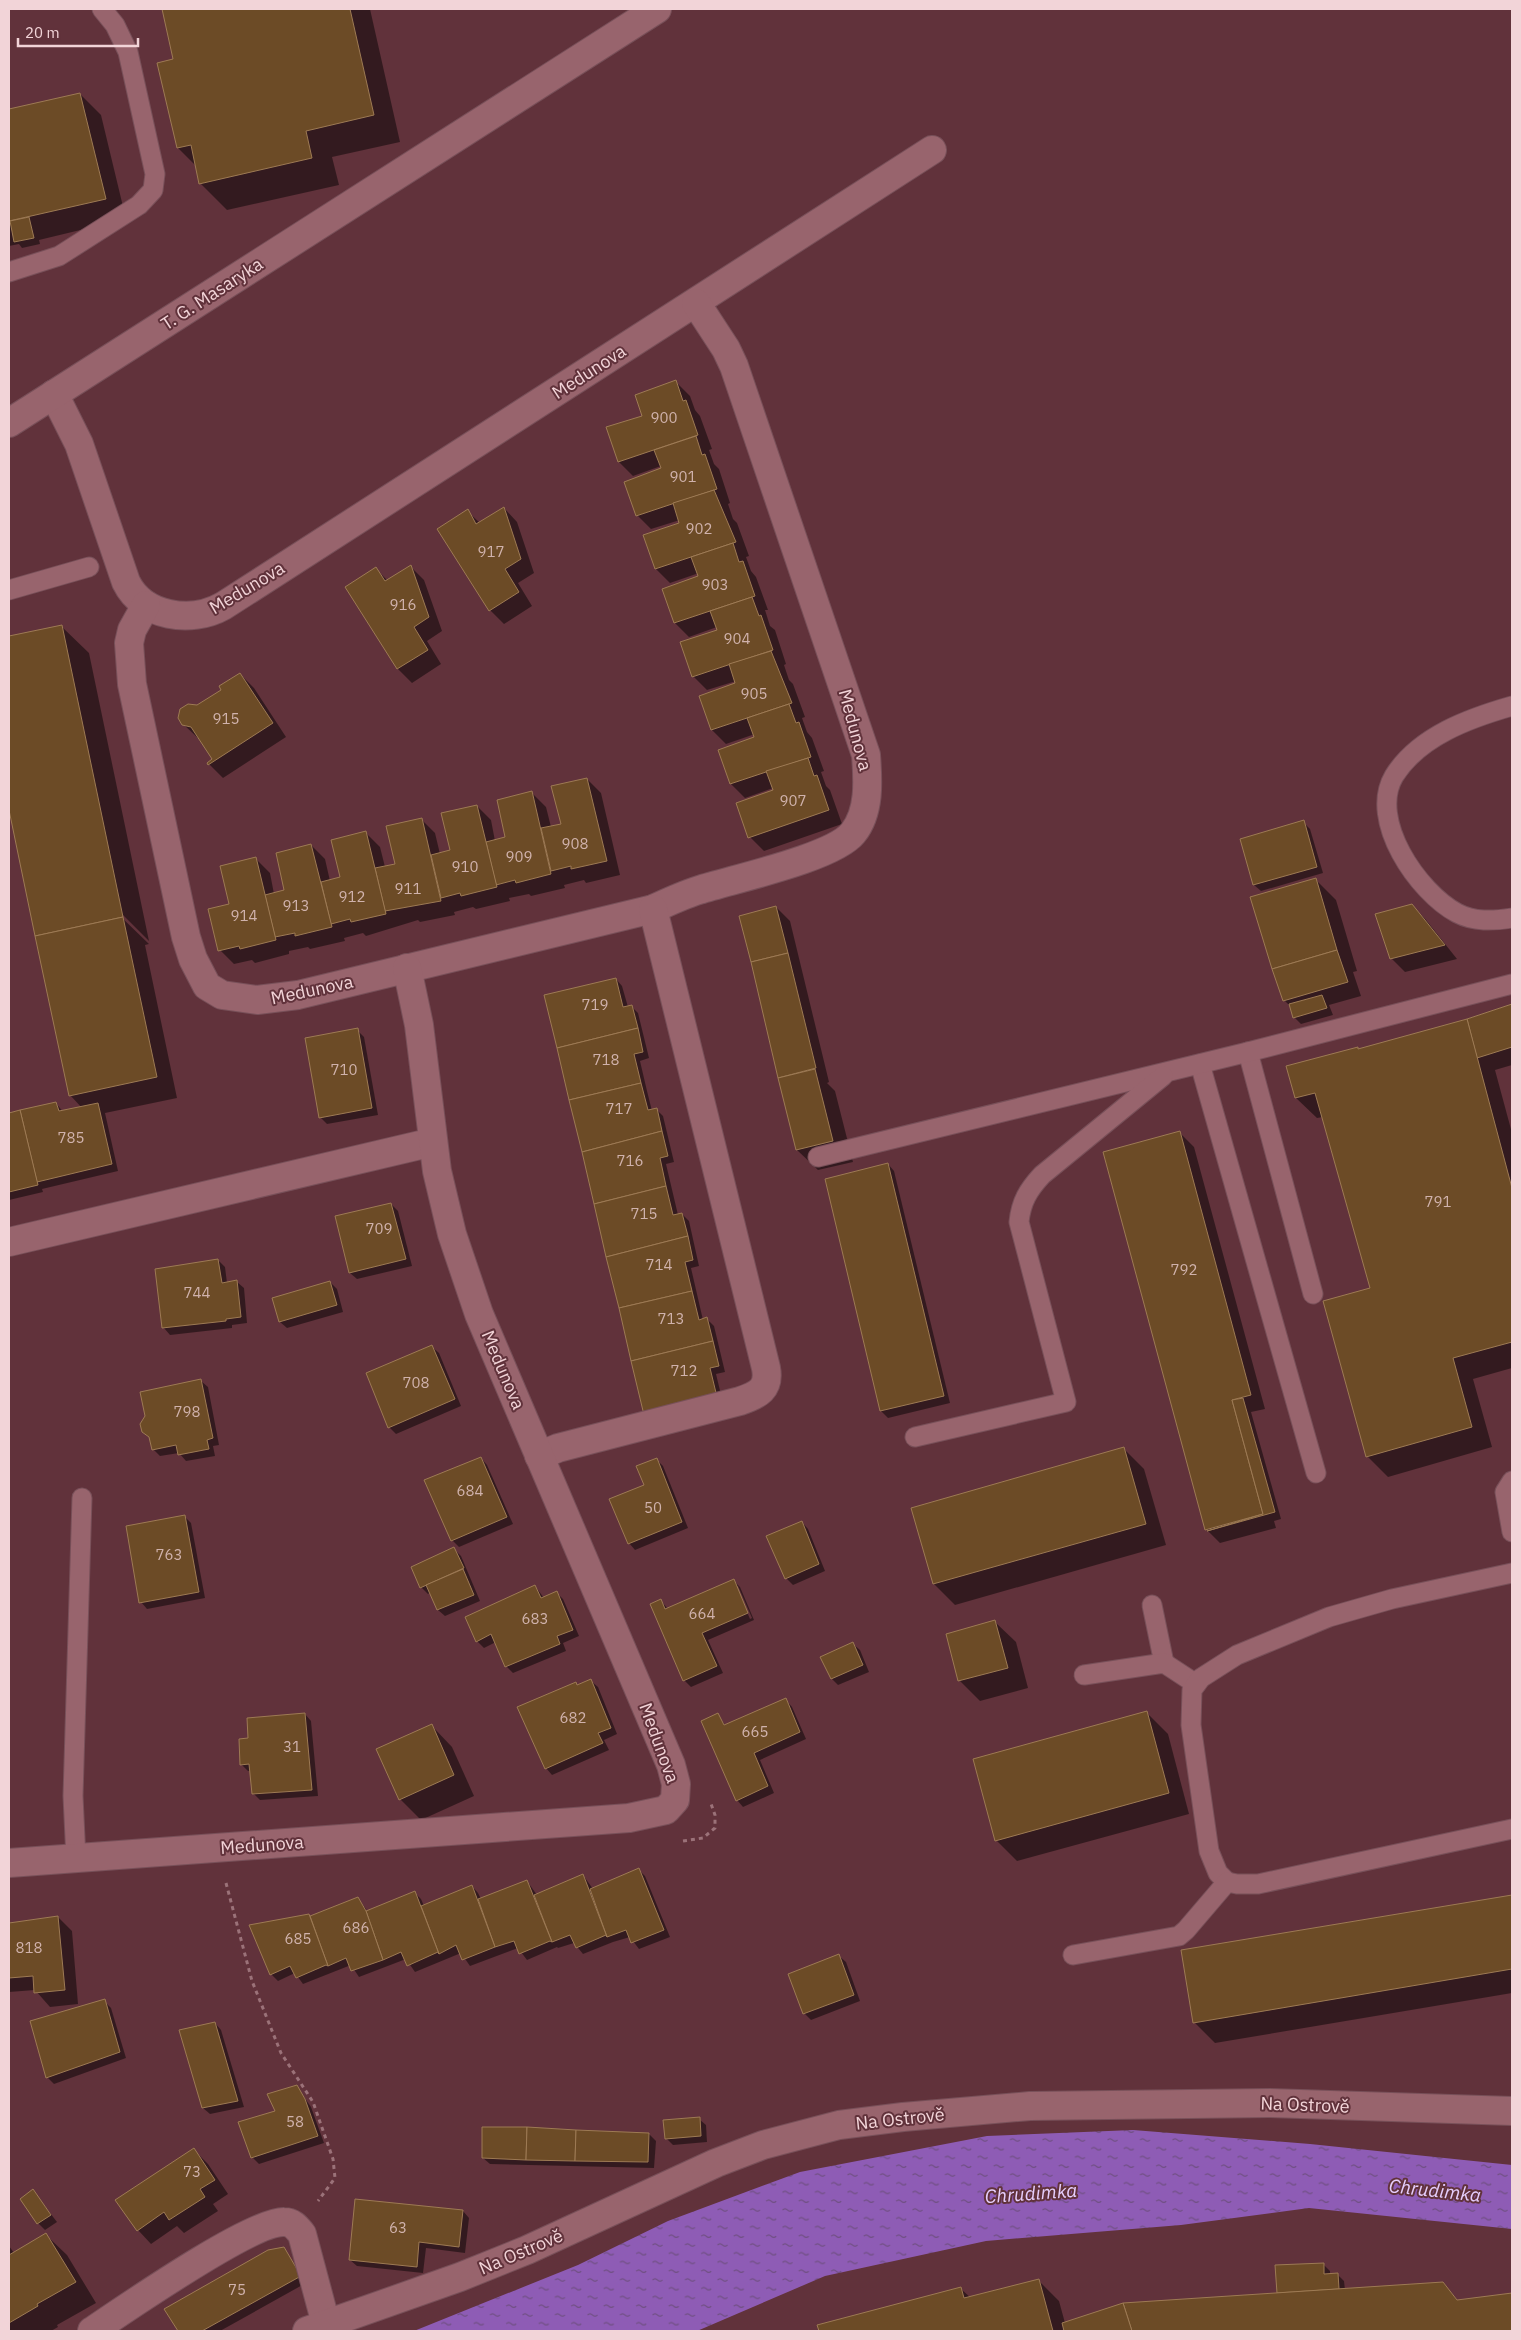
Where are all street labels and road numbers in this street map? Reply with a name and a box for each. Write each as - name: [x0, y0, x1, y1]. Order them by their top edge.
- street label: T. G. Masaryka: [156, 252, 267, 335]
- street label: Medunova: [547, 339, 630, 404]
- street label: Medunova: [205, 556, 289, 619]
- street label: Medunova: [834, 686, 878, 774]
- street label: Medunova: [269, 969, 356, 1009]
- street label: Medunova: [477, 1327, 531, 1413]
- street label: Medunova: [634, 1700, 685, 1786]
- street label: Medunova: [219, 1830, 305, 1859]
- street label: Na Ostrově: [1260, 2091, 1350, 2118]
- street label: Na Ostrově: [854, 2102, 946, 2135]
- street label: Na Ostrově: [475, 2223, 567, 2280]

